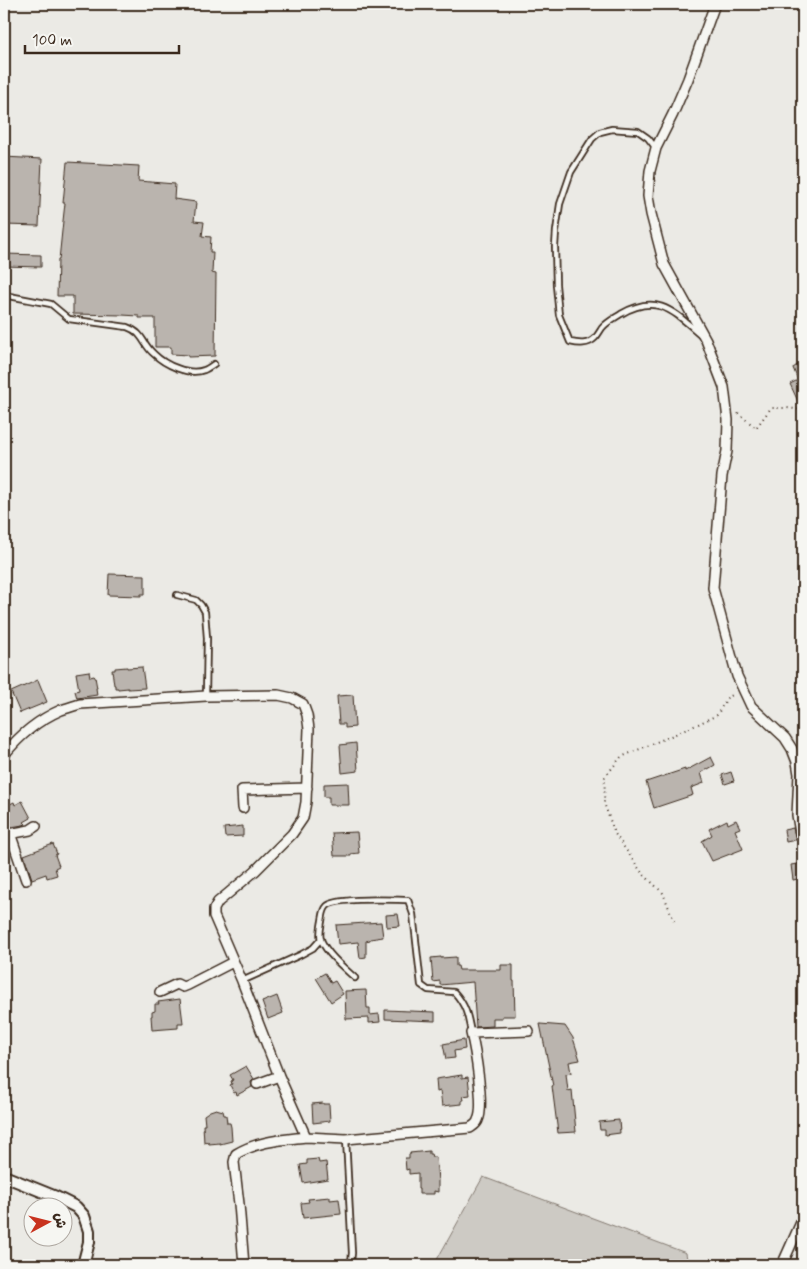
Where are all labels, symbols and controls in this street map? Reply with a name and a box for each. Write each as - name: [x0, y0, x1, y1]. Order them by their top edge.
- scale bar: [25, 22, 179, 54]
- text: 100 m: [32, 31, 72, 51]
- north arrow: [22, 1196, 72, 1246]
- text: ش: [50, 1212, 70, 1229]

